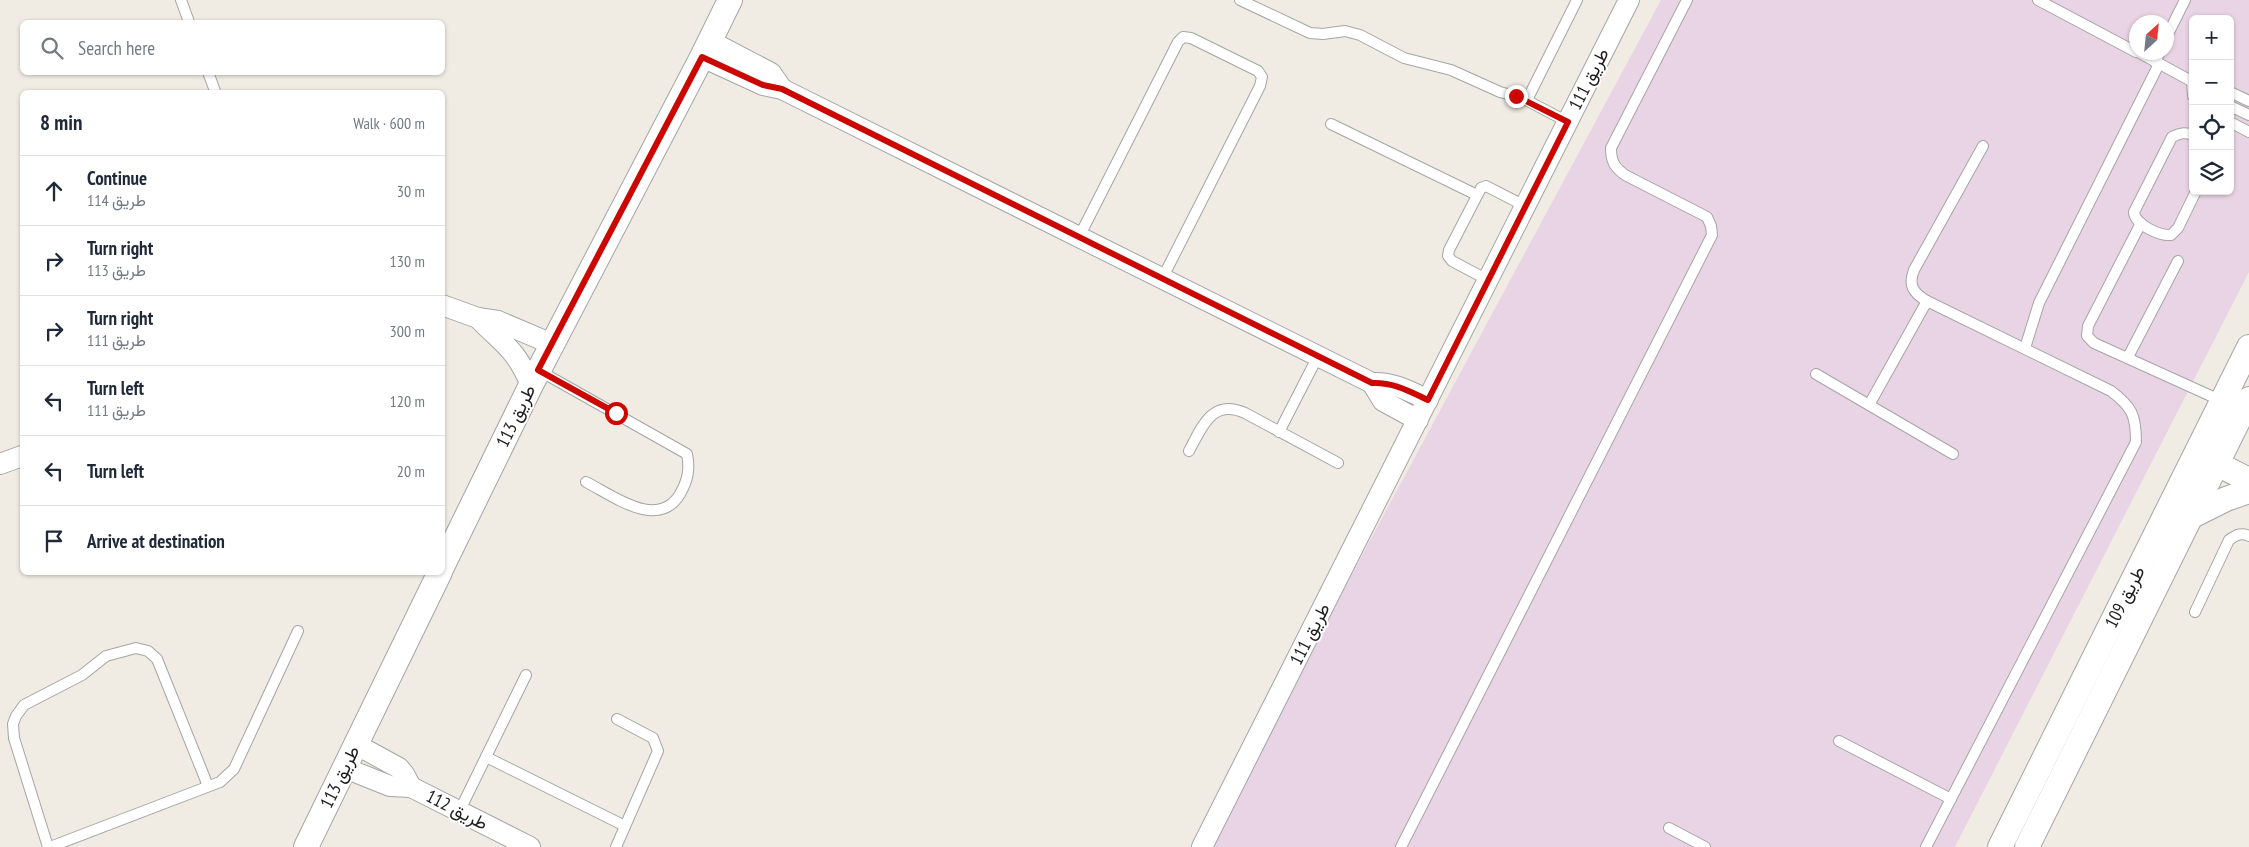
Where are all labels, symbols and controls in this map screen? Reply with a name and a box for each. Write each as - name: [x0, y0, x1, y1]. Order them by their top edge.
- north arrow: [2129, 15, 2174, 60]
- map controls: [2189, 15, 2234, 195]
- button: +: [2189, 15, 2234, 60]
- search box: [20, 20, 445, 75]
- icon: search: [38, 34, 66, 62]
- text: Search here: [78, 36, 155, 60]
- street label: طريق 111: [1563, 44, 1614, 114]
- button: −: [2189, 60, 2234, 105]
- route end: [1505, 85, 1528, 108]
- button: locate: [2189, 105, 2234, 150]
- text: 8 min: [40, 109, 82, 136]
- text: Walk · 600 m: [353, 113, 425, 133]
- button: layers: [2189, 150, 2234, 195]
- text: Continue: [87, 166, 147, 190]
- icon: ahead: [40, 177, 68, 205]
- text: 30 m: [397, 181, 425, 201]
- text: طريق 114: [87, 190, 146, 210]
- text: Turn right: [87, 236, 153, 260]
- icon: right: [40, 247, 68, 275]
- text: 130 m: [390, 251, 425, 271]
- text: طريق 113: [87, 260, 146, 280]
- text: Turn right: [87, 306, 153, 330]
- icon: right: [40, 317, 68, 345]
- text: 300 m: [390, 321, 425, 341]
- text: طريق 111: [87, 330, 146, 350]
- text: Turn left: [87, 376, 144, 400]
- street label: طريق 113: [491, 381, 540, 451]
- icon: left: [40, 387, 68, 415]
- text: 120 m: [390, 391, 425, 411]
- text: طريق 111: [87, 400, 146, 420]
- route start: [605, 402, 628, 425]
- icon: left: [40, 457, 68, 485]
- text: Turn left: [87, 459, 144, 483]
- text: 20 m: [397, 461, 425, 481]
- icon: arrive: [40, 527, 68, 555]
- text: Arrive at destination: [87, 529, 225, 553]
- street label: طريق 109: [2099, 562, 2150, 632]
- street label: طريق 111: [1284, 599, 1335, 669]
- street label: طريق 113: [315, 742, 364, 812]
- street label: طريق 112: [422, 784, 492, 835]

